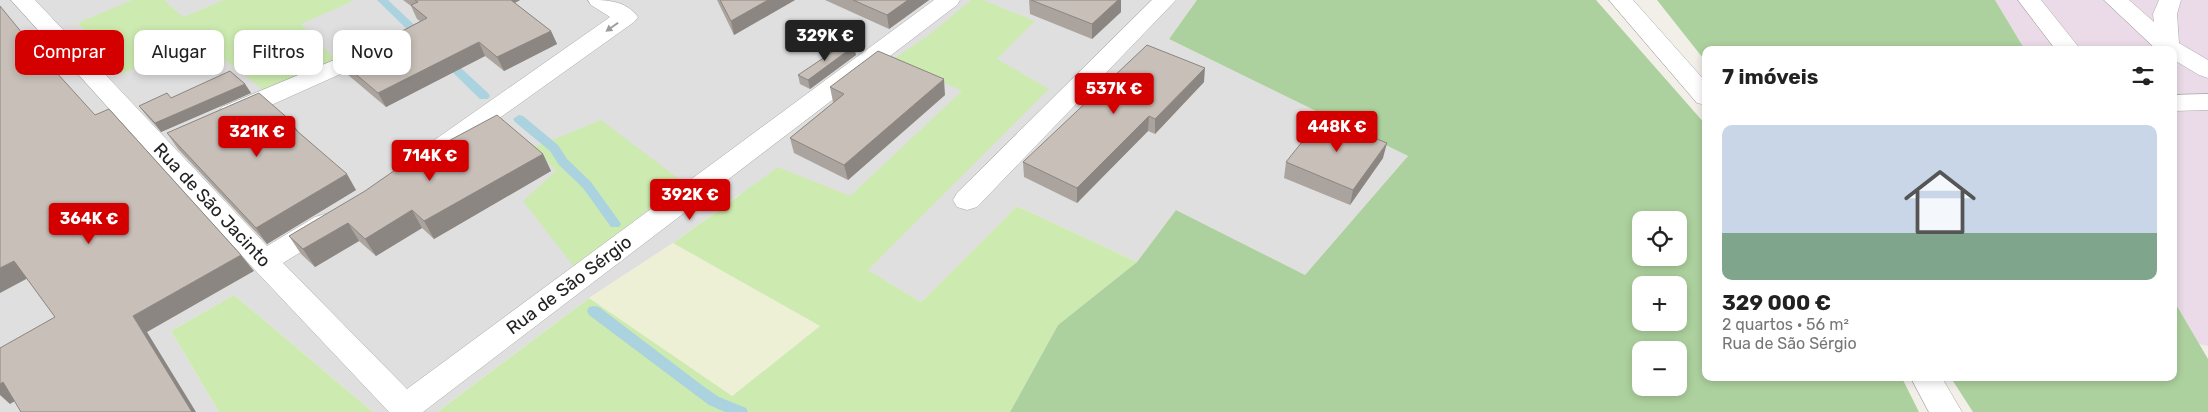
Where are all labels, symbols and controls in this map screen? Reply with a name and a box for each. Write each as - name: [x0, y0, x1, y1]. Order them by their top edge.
- pin: 329K €: [784, 20, 866, 62]
- one-way arrow: [605, 22, 619, 32]
- text: 329K €: [796, 26, 854, 45]
- chip: Comprar: [15, 30, 124, 75]
- chip: Alugar: [134, 30, 224, 75]
- chip: Filtros: [234, 30, 323, 75]
- chip: Novo: [333, 30, 411, 75]
- icon: filters: [2129, 62, 2157, 90]
- text: 7 imóveis: [1722, 64, 1818, 89]
- pin: 537K €: [1073, 72, 1155, 115]
- text: 537K €: [1086, 79, 1142, 98]
- pin: 448K €: [1296, 110, 1378, 153]
- pin: 321K €: [216, 116, 298, 158]
- text: 448K €: [1307, 117, 1367, 136]
- text: 321K €: [229, 122, 285, 141]
- street label: Rua de São Jacinto: [149, 138, 275, 272]
- pin: 714K €: [389, 140, 471, 182]
- text: 714K €: [403, 146, 457, 165]
- icon: home: [1895, 157, 1985, 247]
- pin: 392K €: [649, 178, 731, 221]
- text: 392K €: [661, 185, 719, 204]
- pin: 364K €: [48, 202, 130, 245]
- text: 364K €: [60, 209, 118, 228]
- map controls: [1632, 211, 1687, 396]
- button: locate: [1632, 211, 1687, 266]
- street label: Rua de São Sérgio: [502, 231, 636, 339]
- button: +: [1632, 276, 1687, 331]
- text: 329 000 €: [1722, 290, 1831, 315]
- text: 2 quartos · 56 m²: [1722, 315, 1849, 334]
- text: Rua de São Sérgio: [1722, 334, 1857, 353]
- button: −: [1632, 341, 1687, 396]

